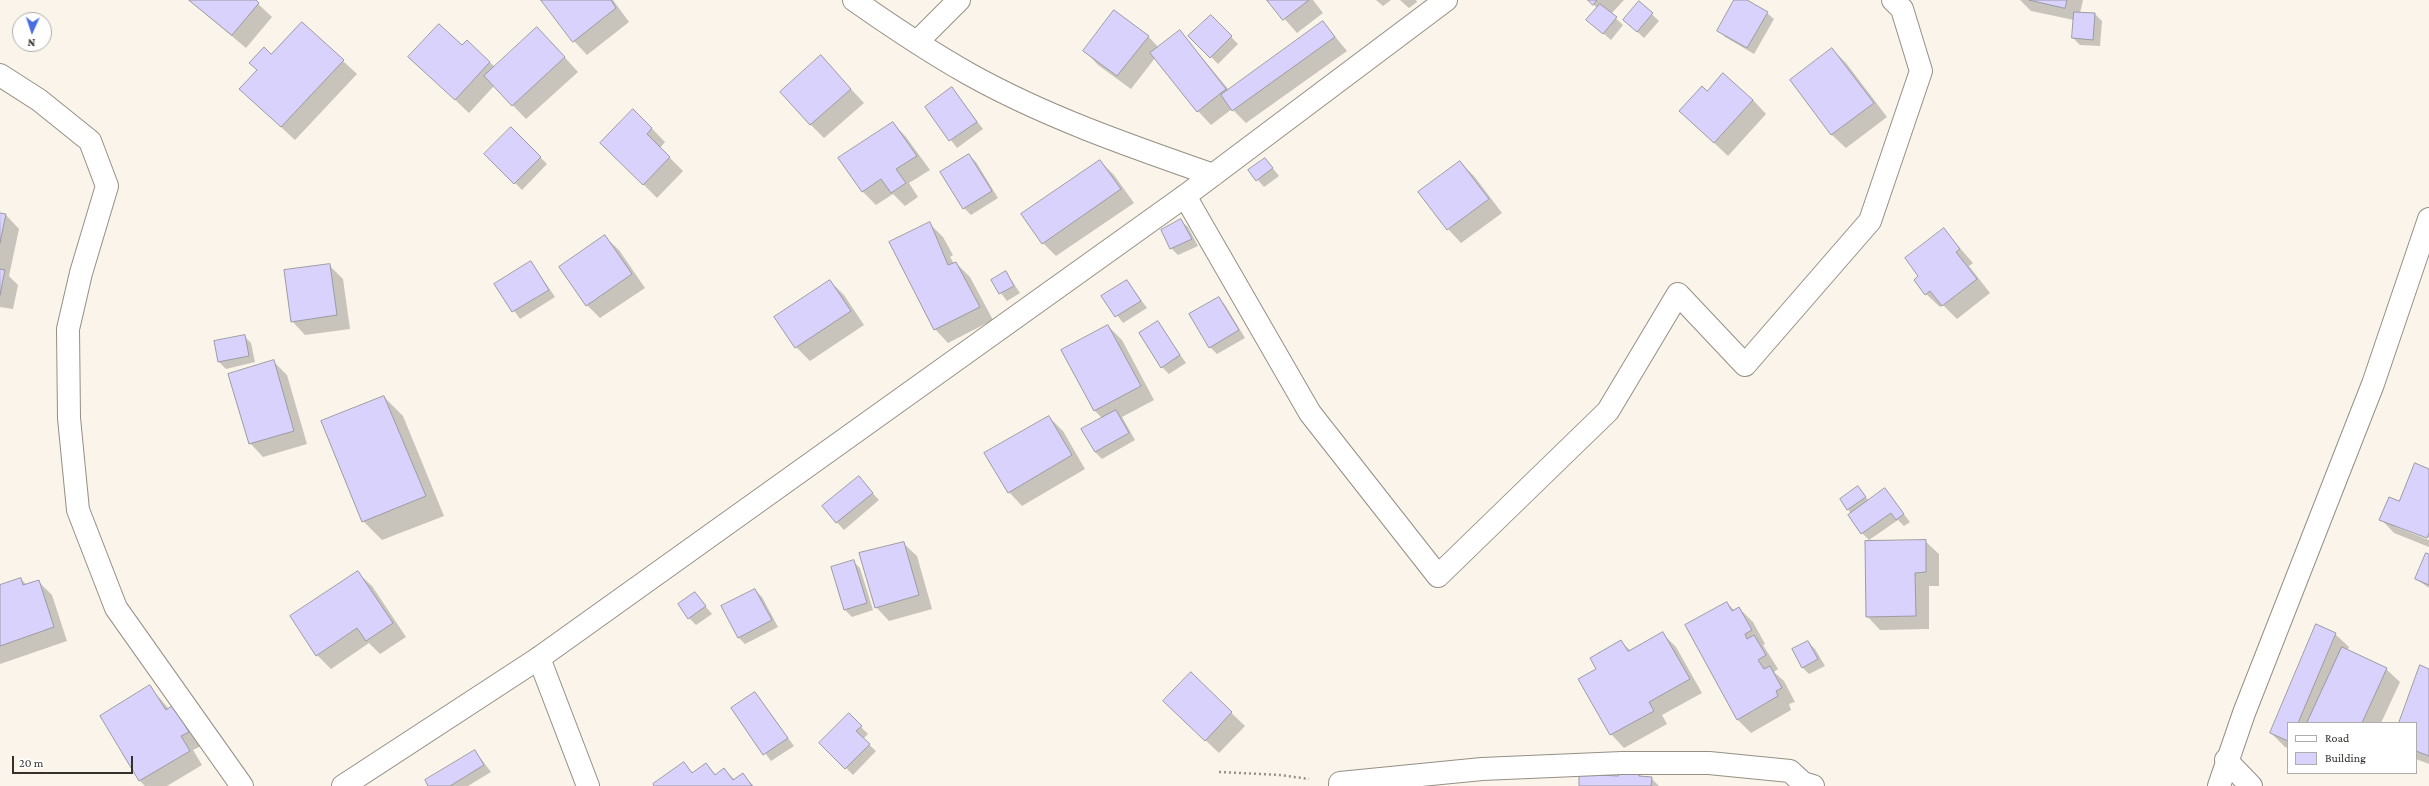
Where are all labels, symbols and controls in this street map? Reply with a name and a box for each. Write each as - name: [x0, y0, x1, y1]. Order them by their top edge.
- north arrow: [12, 12, 52, 52]
- text: N: [27, 37, 35, 49]
- legend: [2287, 722, 2417, 774]
- text: Road: [2325, 731, 2349, 745]
- scale bar: [14, 748, 135, 774]
- text: Building: [2325, 751, 2366, 765]
- text: 20 m: [19, 756, 43, 770]

